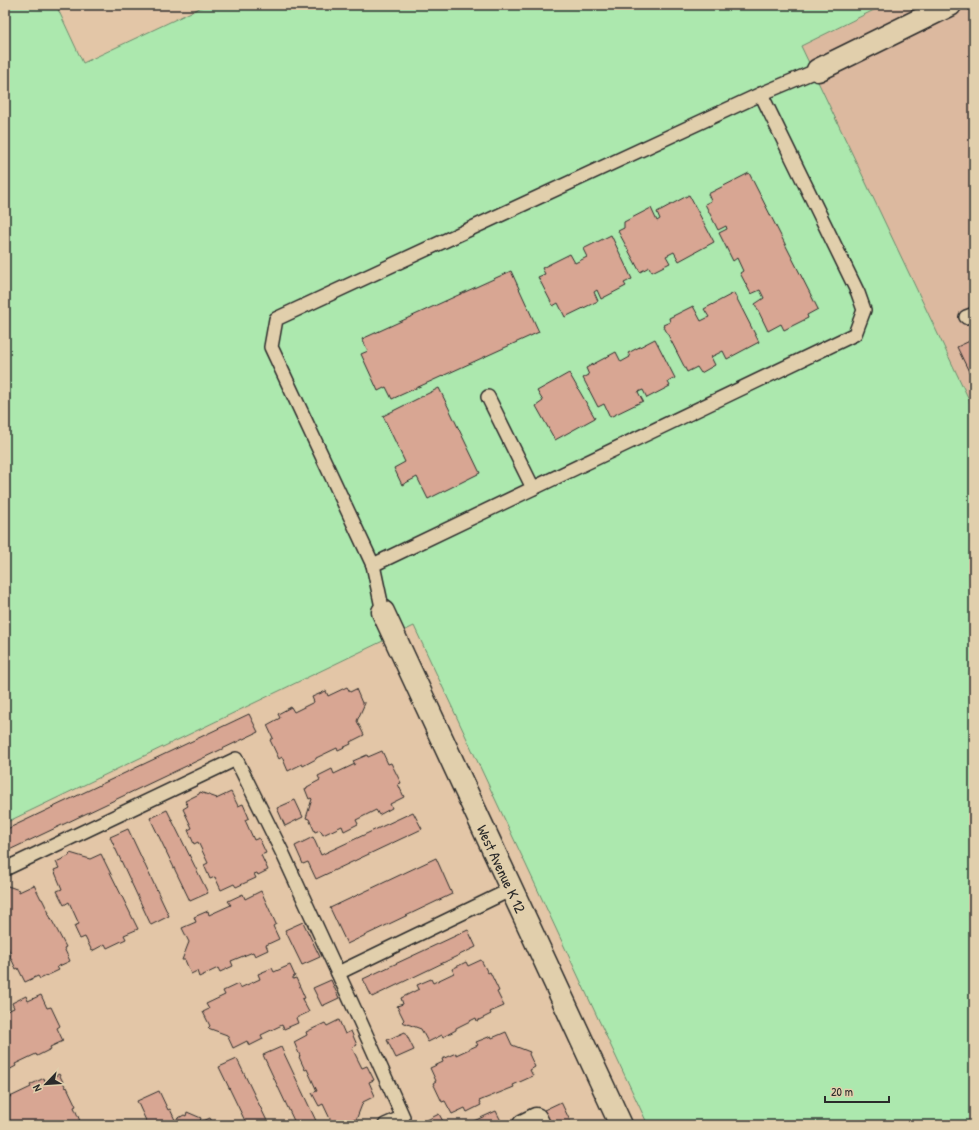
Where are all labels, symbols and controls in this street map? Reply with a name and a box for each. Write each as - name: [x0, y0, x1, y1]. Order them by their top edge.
- street label: West Avenue K 12: [472, 821, 531, 916]
- north arrow: [26, 1064, 66, 1104]
- scale bar: [825, 1078, 889, 1104]
- text: N: [29, 1082, 45, 1094]
- text: 20 m: [831, 1083, 853, 1100]

